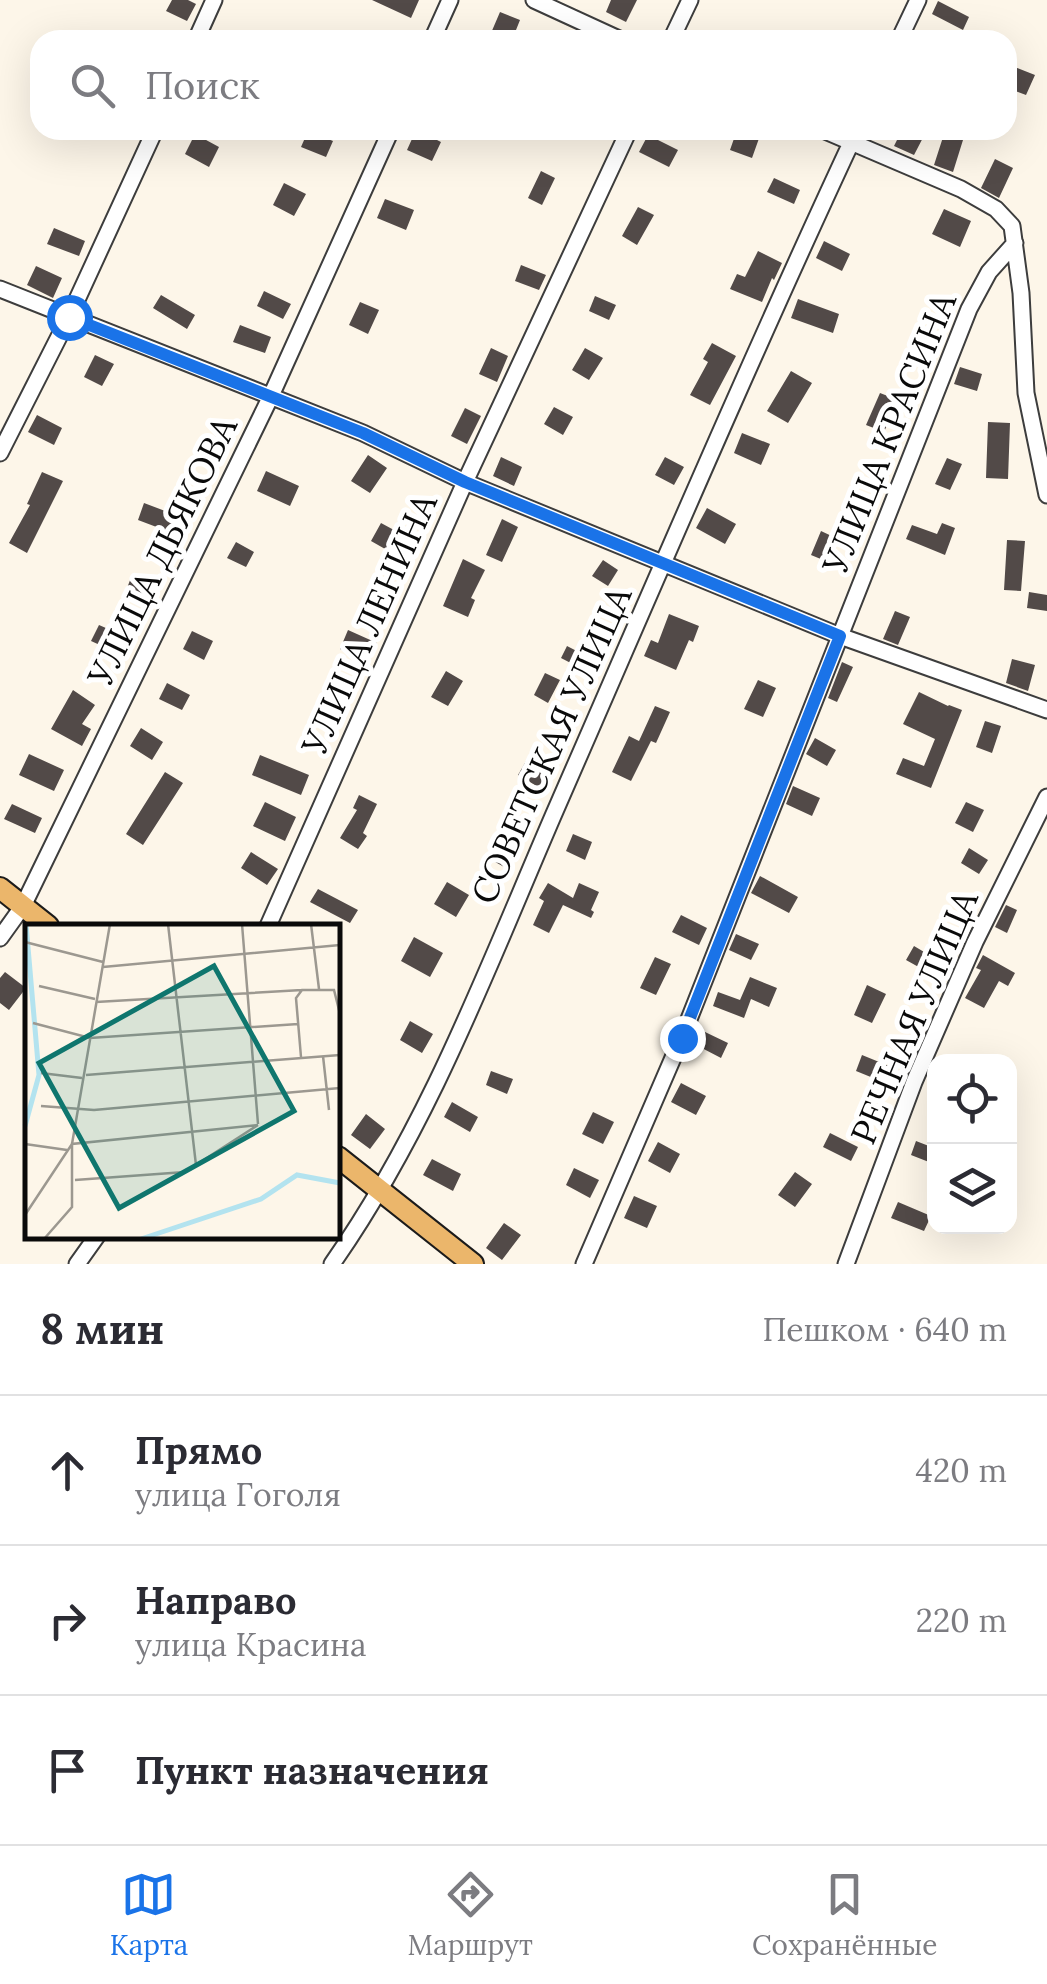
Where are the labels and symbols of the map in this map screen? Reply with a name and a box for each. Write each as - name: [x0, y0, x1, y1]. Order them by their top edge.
- street label: УЛИЦА КРАСИНА: [812, 285, 966, 581]
- route start: [47, 295, 93, 341]
- street label: УЛИЦА ДЬЯКОВА: [77, 408, 247, 694]
- street label: УЛИЦА ЛЕНИНА: [291, 485, 447, 763]
- street label: СОВЕТСКАЯ УЛИЦА: [461, 578, 642, 911]
- street label: РЕЧНАЯ УЛИЦА: [840, 882, 988, 1151]
- inset map: [25, 924, 340, 1239]
- route end: [660, 1016, 706, 1062]

